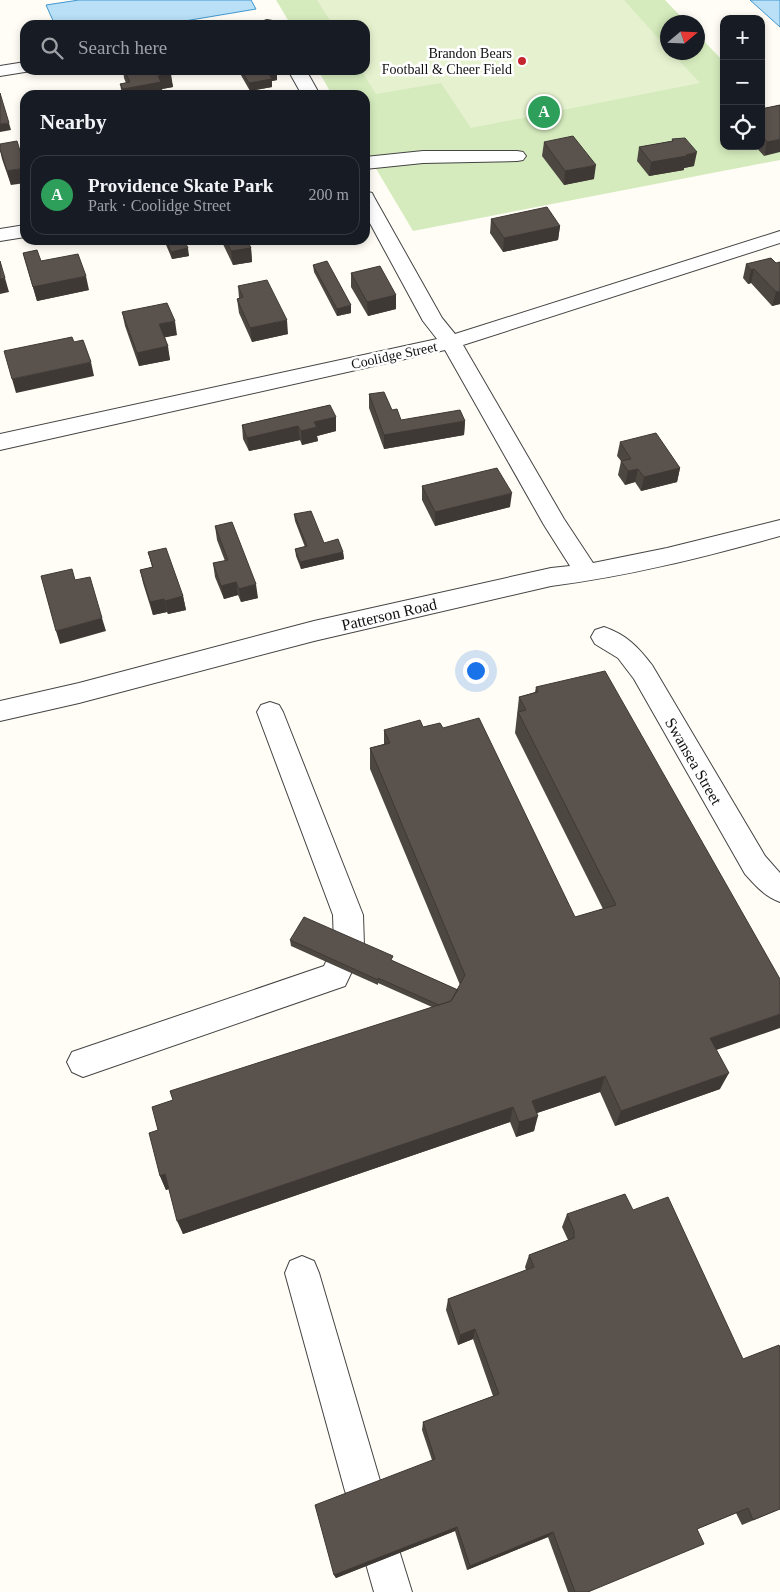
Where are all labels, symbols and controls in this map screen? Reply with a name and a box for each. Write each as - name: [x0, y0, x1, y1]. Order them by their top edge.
- north arrow: [660, 15, 705, 60]
- map controls: [720, 15, 765, 150]
- button: +: [720, 15, 765, 60]
- search box: [20, 20, 370, 75]
- icon: search: [38, 34, 66, 62]
- text: Search here: [78, 37, 167, 58]
- place label: Brandon Bears Football & Cheer Field: [382, 46, 512, 77]
- marker: Brandon Bears Football & Cheer Field: [516, 55, 528, 67]
- button: −: [720, 60, 765, 105]
- pin: A: [528, 93, 560, 131]
- button: locate: [720, 105, 765, 150]
- text: Nearby: [40, 110, 107, 134]
- text: Providence Skate Park: [88, 175, 273, 196]
- text: A: [51, 186, 63, 203]
- text: 200 m: [309, 186, 349, 203]
- text: Park · Coolidge Street: [88, 197, 231, 214]
- street label: Coolidge Street: [350, 339, 439, 372]
- street label: Patterson Road: [340, 595, 438, 634]
- your location: [463, 658, 489, 684]
- street label: Swansea Street: [662, 715, 726, 808]

